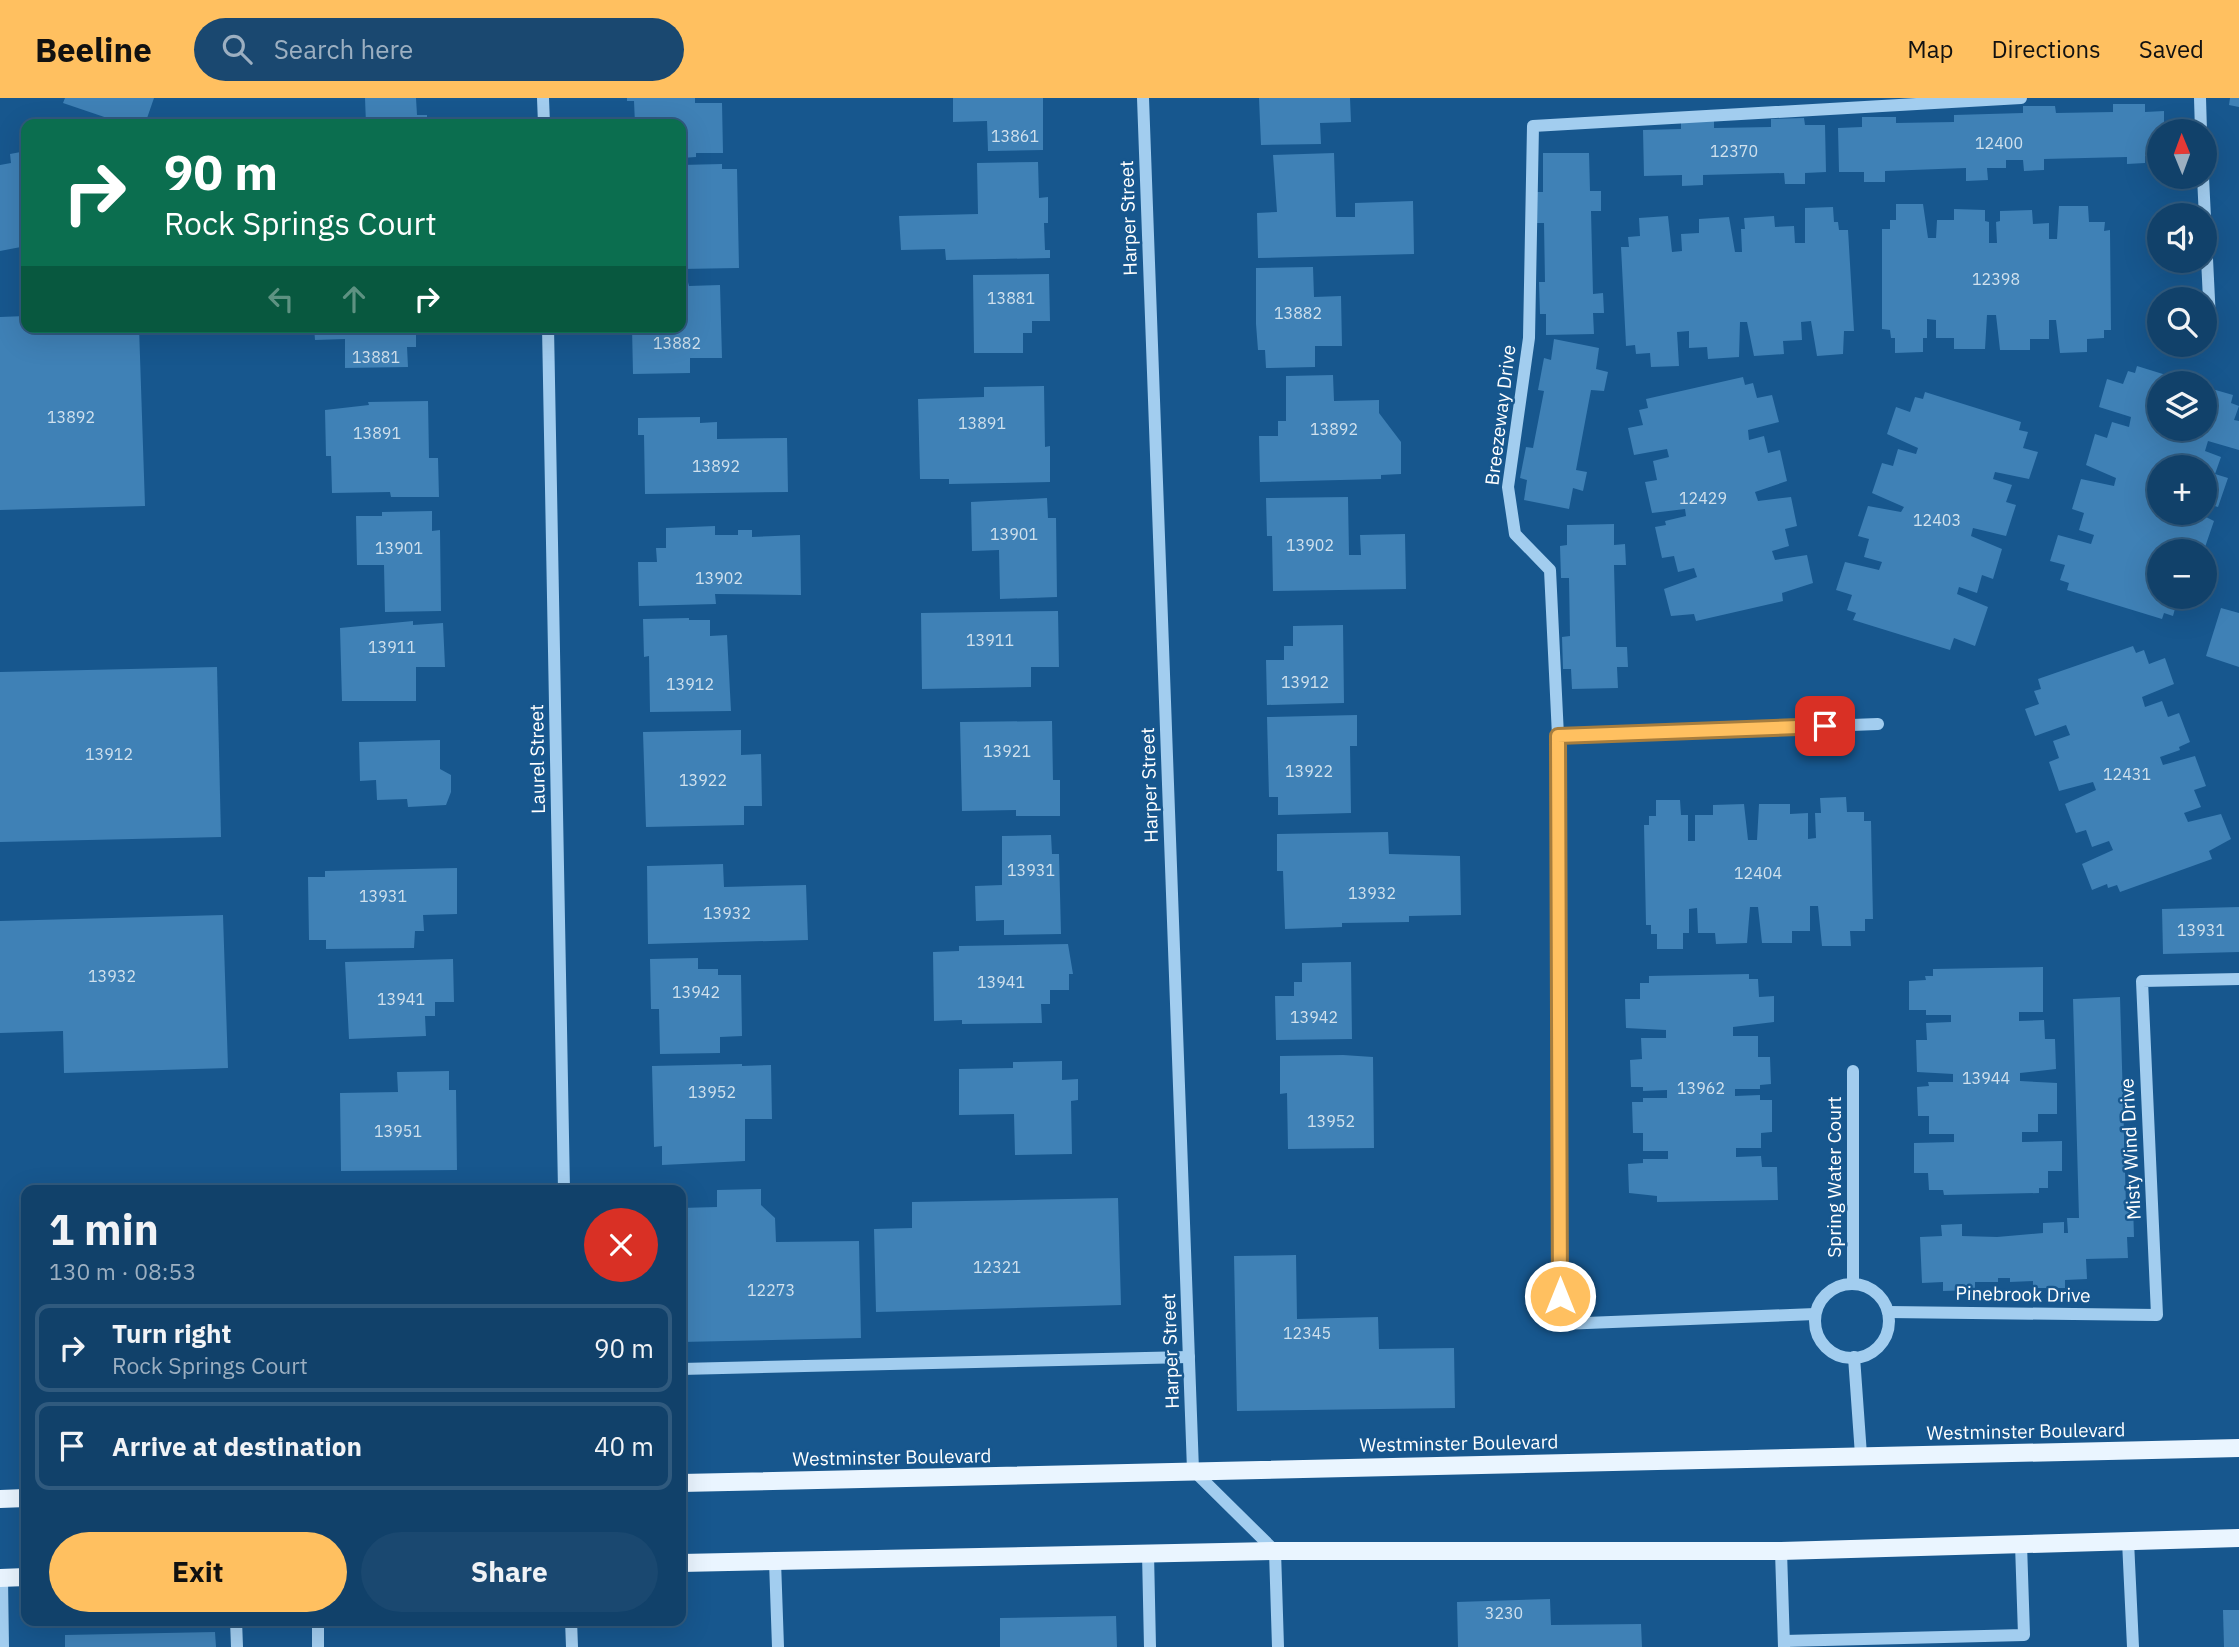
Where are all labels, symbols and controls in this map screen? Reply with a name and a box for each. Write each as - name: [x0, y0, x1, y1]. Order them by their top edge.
- search box: [194, 18, 684, 81]
- text: Beeline: [35, 28, 152, 71]
- icon: search: [218, 30, 256, 68]
- text: Search here: [274, 32, 413, 66]
- text: Map: [1907, 33, 1953, 65]
- text: Directions: [1991, 33, 2101, 65]
- text: Saved: [2139, 33, 2204, 65]
- north arrow: [2147, 119, 2217, 189]
- map controls: [2147, 119, 2217, 609]
- house number: 13861: [991, 126, 1039, 146]
- house number: 12400: [1975, 133, 2023, 153]
- text: 90 m: [164, 140, 278, 203]
- house number: 12370: [1710, 141, 1758, 161]
- icon: right: [49, 147, 140, 238]
- street label: Harper Street: [1114, 160, 1142, 276]
- text: Rock Springs Court: [164, 202, 437, 244]
- button: sound: [2147, 203, 2217, 273]
- house number: 12398: [1972, 269, 2020, 289]
- icon: left: [262, 280, 300, 318]
- icon: ahead: [335, 280, 373, 318]
- icon: right: [408, 280, 446, 318]
- button: search: [2147, 287, 2217, 357]
- house number: 13881: [987, 288, 1035, 308]
- house number: 13882: [1274, 303, 1322, 323]
- house number: 13882: [653, 333, 701, 353]
- street label: Breezeway Drive: [1479, 343, 1521, 487]
- house number: 13881: [352, 347, 400, 367]
- button: layers: [2147, 371, 2217, 441]
- house number: 13892: [47, 407, 95, 427]
- house number: 13891: [958, 413, 1006, 433]
- house number: 13892: [1310, 419, 1358, 439]
- house number: 13891: [353, 423, 401, 443]
- button: +: [2147, 455, 2217, 525]
- house number: 13892: [692, 456, 740, 476]
- house number: 12429: [1679, 488, 1727, 508]
- house number: 12403: [1913, 510, 1961, 530]
- house number: 13901: [990, 524, 1038, 544]
- house number: 13902: [1286, 535, 1334, 555]
- house number: 13901: [375, 538, 423, 558]
- button: −: [2147, 539, 2217, 609]
- house number: 13902: [695, 568, 743, 588]
- house number: 13911: [966, 630, 1014, 650]
- house number: 13911: [368, 637, 416, 657]
- house number: 13912: [1281, 672, 1329, 692]
- house number: 13912: [666, 674, 714, 694]
- pin: [1795, 696, 1855, 756]
- street label: Laurel Street: [524, 704, 550, 814]
- icon: arrive: [1806, 707, 1844, 745]
- street label: Harper Street: [1135, 727, 1163, 843]
- house number: 13921: [983, 741, 1031, 761]
- house number: 13912: [85, 744, 133, 764]
- house number: 13922: [1285, 761, 1333, 781]
- house number: 12431: [2103, 764, 2151, 784]
- house number: 13922: [679, 770, 727, 790]
- house number: 13931: [1007, 860, 1055, 880]
- house number: 12404: [1734, 863, 1782, 883]
- house number: 13932: [1348, 883, 1396, 903]
- house number: 13931: [359, 886, 407, 906]
- house number: 13932: [703, 903, 751, 923]
- house number: 13931: [2177, 920, 2225, 940]
- house number: 13932: [88, 966, 136, 986]
- house number: 13941: [977, 972, 1025, 992]
- house number: 13942: [672, 982, 720, 1002]
- house number: 13941: [377, 989, 425, 1009]
- house number: 13942: [1290, 1007, 1338, 1027]
- house number: 13944: [1962, 1068, 2010, 1088]
- street label: Misty Wind Drive: [2114, 1077, 2146, 1221]
- house number: 13962: [1677, 1078, 1725, 1098]
- house number: 13952: [688, 1082, 736, 1102]
- street label: Spring Water Court: [1822, 1096, 1846, 1258]
- house number: 13952: [1307, 1111, 1355, 1131]
- house number: 13951: [374, 1121, 422, 1141]
- text: 1 min: [49, 1202, 159, 1257]
- button: close: [584, 1208, 658, 1282]
- text: 130 m · 08:53: [49, 1256, 196, 1286]
- house number: 12321: [973, 1257, 1021, 1277]
- position arrow: [1523, 1259, 1597, 1333]
- house number: 12273: [747, 1280, 795, 1300]
- street label: Pinebrook Drive: [1955, 1281, 2091, 1307]
- street label: Harper Street: [1156, 1293, 1184, 1409]
- text: Turn right: [112, 1316, 231, 1350]
- house number: 12345: [1283, 1323, 1331, 1343]
- icon: right: [53, 1329, 91, 1367]
- text: 90 m: [594, 1331, 654, 1365]
- text: Rock Springs Court: [112, 1350, 308, 1380]
- street label: Westminster Boulevard: [1926, 1417, 2126, 1445]
- icon: arrive: [53, 1427, 91, 1465]
- text: Arrive at destination: [112, 1429, 362, 1463]
- text: 40 m: [594, 1429, 654, 1463]
- street label: Westminster Boulevard: [1359, 1429, 1559, 1457]
- street label: Westminster Boulevard: [792, 1443, 992, 1471]
- button: Exit: [49, 1532, 347, 1612]
- button: Share: [361, 1532, 658, 1612]
- house number: 3230: [1485, 1603, 1523, 1623]

